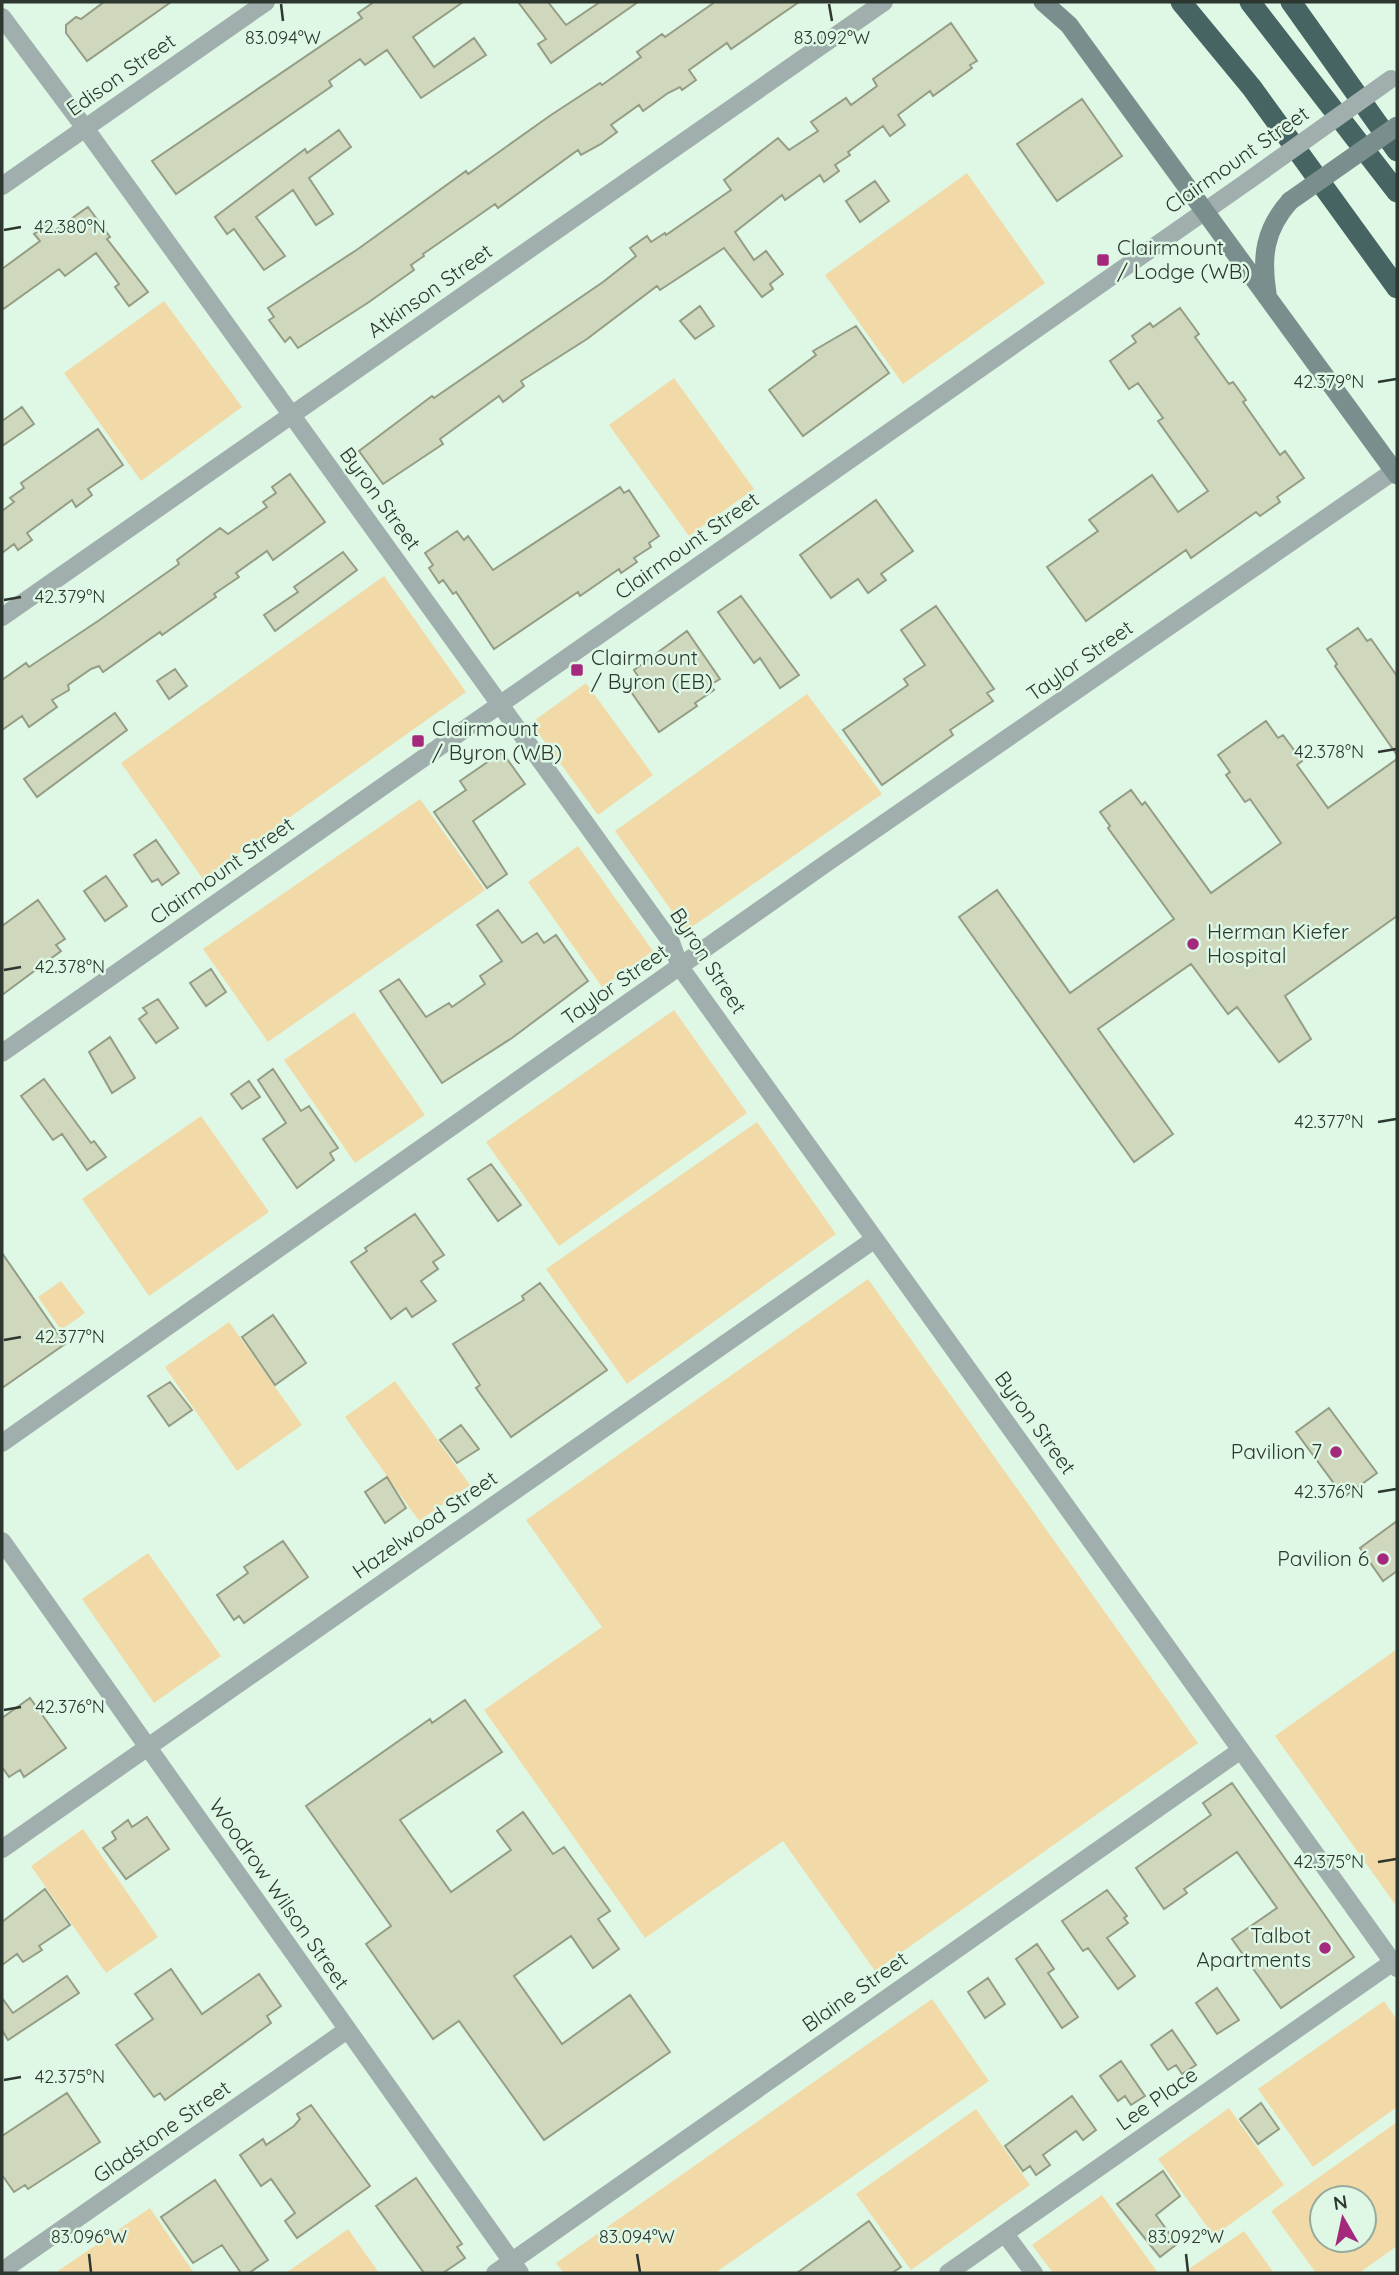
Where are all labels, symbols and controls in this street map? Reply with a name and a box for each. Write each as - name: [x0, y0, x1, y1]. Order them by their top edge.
- text: 83.094°W: [245, 26, 321, 49]
- text: 83.092°W: [794, 26, 870, 49]
- street label: Edison Street: [61, 27, 180, 121]
- street label: Clairmount Street: [1159, 100, 1314, 219]
- text: 42.380°N: [34, 215, 106, 238]
- place label: Clairmount / Lodge (WB): [1117, 234, 1250, 284]
- street label: Atkinson Street: [362, 238, 497, 343]
- marker: Clairmount / Lodge (WB): [1095, 252, 1111, 268]
- text: 42.379°N: [1294, 370, 1364, 393]
- street label: Byron Street: [335, 442, 427, 555]
- street label: Clairmount Street: [609, 486, 764, 605]
- text: 42.379°N: [35, 585, 105, 608]
- street label: Taylor Street: [1021, 614, 1138, 706]
- place label: Clairmount / Byron (EB): [591, 644, 713, 694]
- marker: Clairmount / Byron (EB): [569, 662, 585, 678]
- place label: Clairmount / Byron (WB): [432, 715, 562, 765]
- marker: Clairmount / Byron (WB): [410, 733, 426, 749]
- text: 42.378°N: [1294, 740, 1364, 763]
- street label: Clairmount Street: [144, 811, 299, 930]
- street label: Byron Street: [665, 903, 753, 1018]
- place label: Herman Kiefer Hospital: [1207, 918, 1349, 968]
- marker: Herman Kiefer Hospital: [1185, 936, 1201, 952]
- street label: Taylor Street: [556, 938, 673, 1030]
- text: 42.378°N: [35, 955, 105, 978]
- text: 42.377°N: [1294, 1110, 1364, 1133]
- text: 42.377°N: [35, 1325, 105, 1348]
- street label: Byron Street: [990, 1366, 1082, 1479]
- place label: Pavilion 7: [1231, 1438, 1322, 1464]
- marker: Pavilion 7: [1328, 1444, 1344, 1460]
- street label: Hazelwood Street: [347, 1464, 502, 1584]
- text: 42.376°N: [1294, 1480, 1364, 1503]
- place label: Pavilion 6: [1277, 1545, 1369, 1571]
- marker: Pavilion 6: [1375, 1551, 1391, 1567]
- text: 42.376°N: [35, 1695, 105, 1718]
- street label: Woodrow Wilson Street: [204, 1793, 356, 1994]
- text: 42.375°N: [1294, 1850, 1364, 1873]
- place label: Talbot Apartments: [1196, 1922, 1311, 1972]
- marker: Talbot Apartments: [1317, 1940, 1333, 1956]
- street label: Blaine Street: [797, 1945, 912, 2037]
- street label: Lee Place: [1111, 2061, 1202, 2136]
- text: 42.375°N: [35, 2065, 105, 2088]
- street label: Gladstone Street: [88, 2074, 235, 2188]
- north arrow: [1308, 2184, 1378, 2254]
- text: N: [1332, 2189, 1349, 2215]
- text: 83.096°W: [51, 2225, 127, 2248]
- text: 83.094°W: [599, 2225, 675, 2248]
- text: 83.092°W: [1148, 2225, 1224, 2248]

